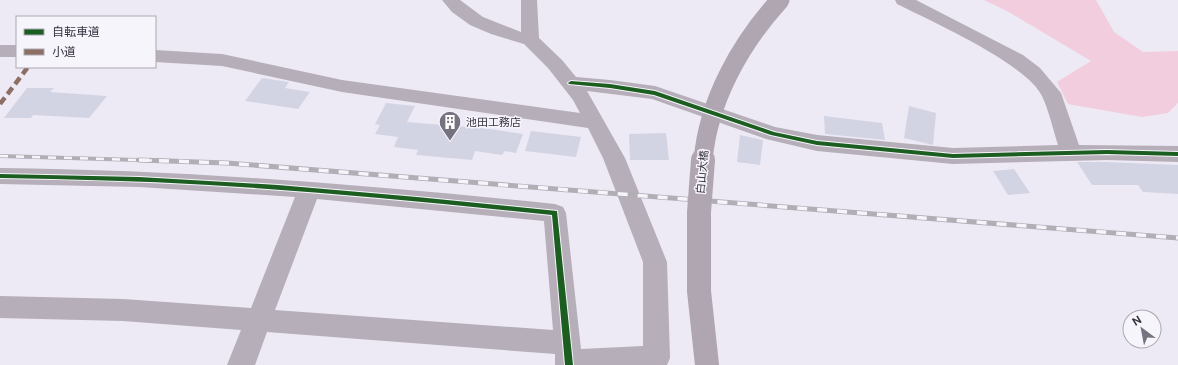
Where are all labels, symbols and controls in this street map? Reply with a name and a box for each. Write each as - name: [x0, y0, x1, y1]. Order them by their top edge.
- legend: [16, 16, 156, 68]
- text: 自転車道: [52, 25, 100, 39]
- text: 小道: [52, 45, 76, 59]
- building icon: 池田工務店: [437, 109, 463, 142]
- place label: 池田工務店: [466, 116, 521, 128]
- street label: 白山大橋: [694, 150, 710, 194]
- north arrow: [1122, 309, 1162, 349]
- text: N: [1130, 313, 1144, 328]

